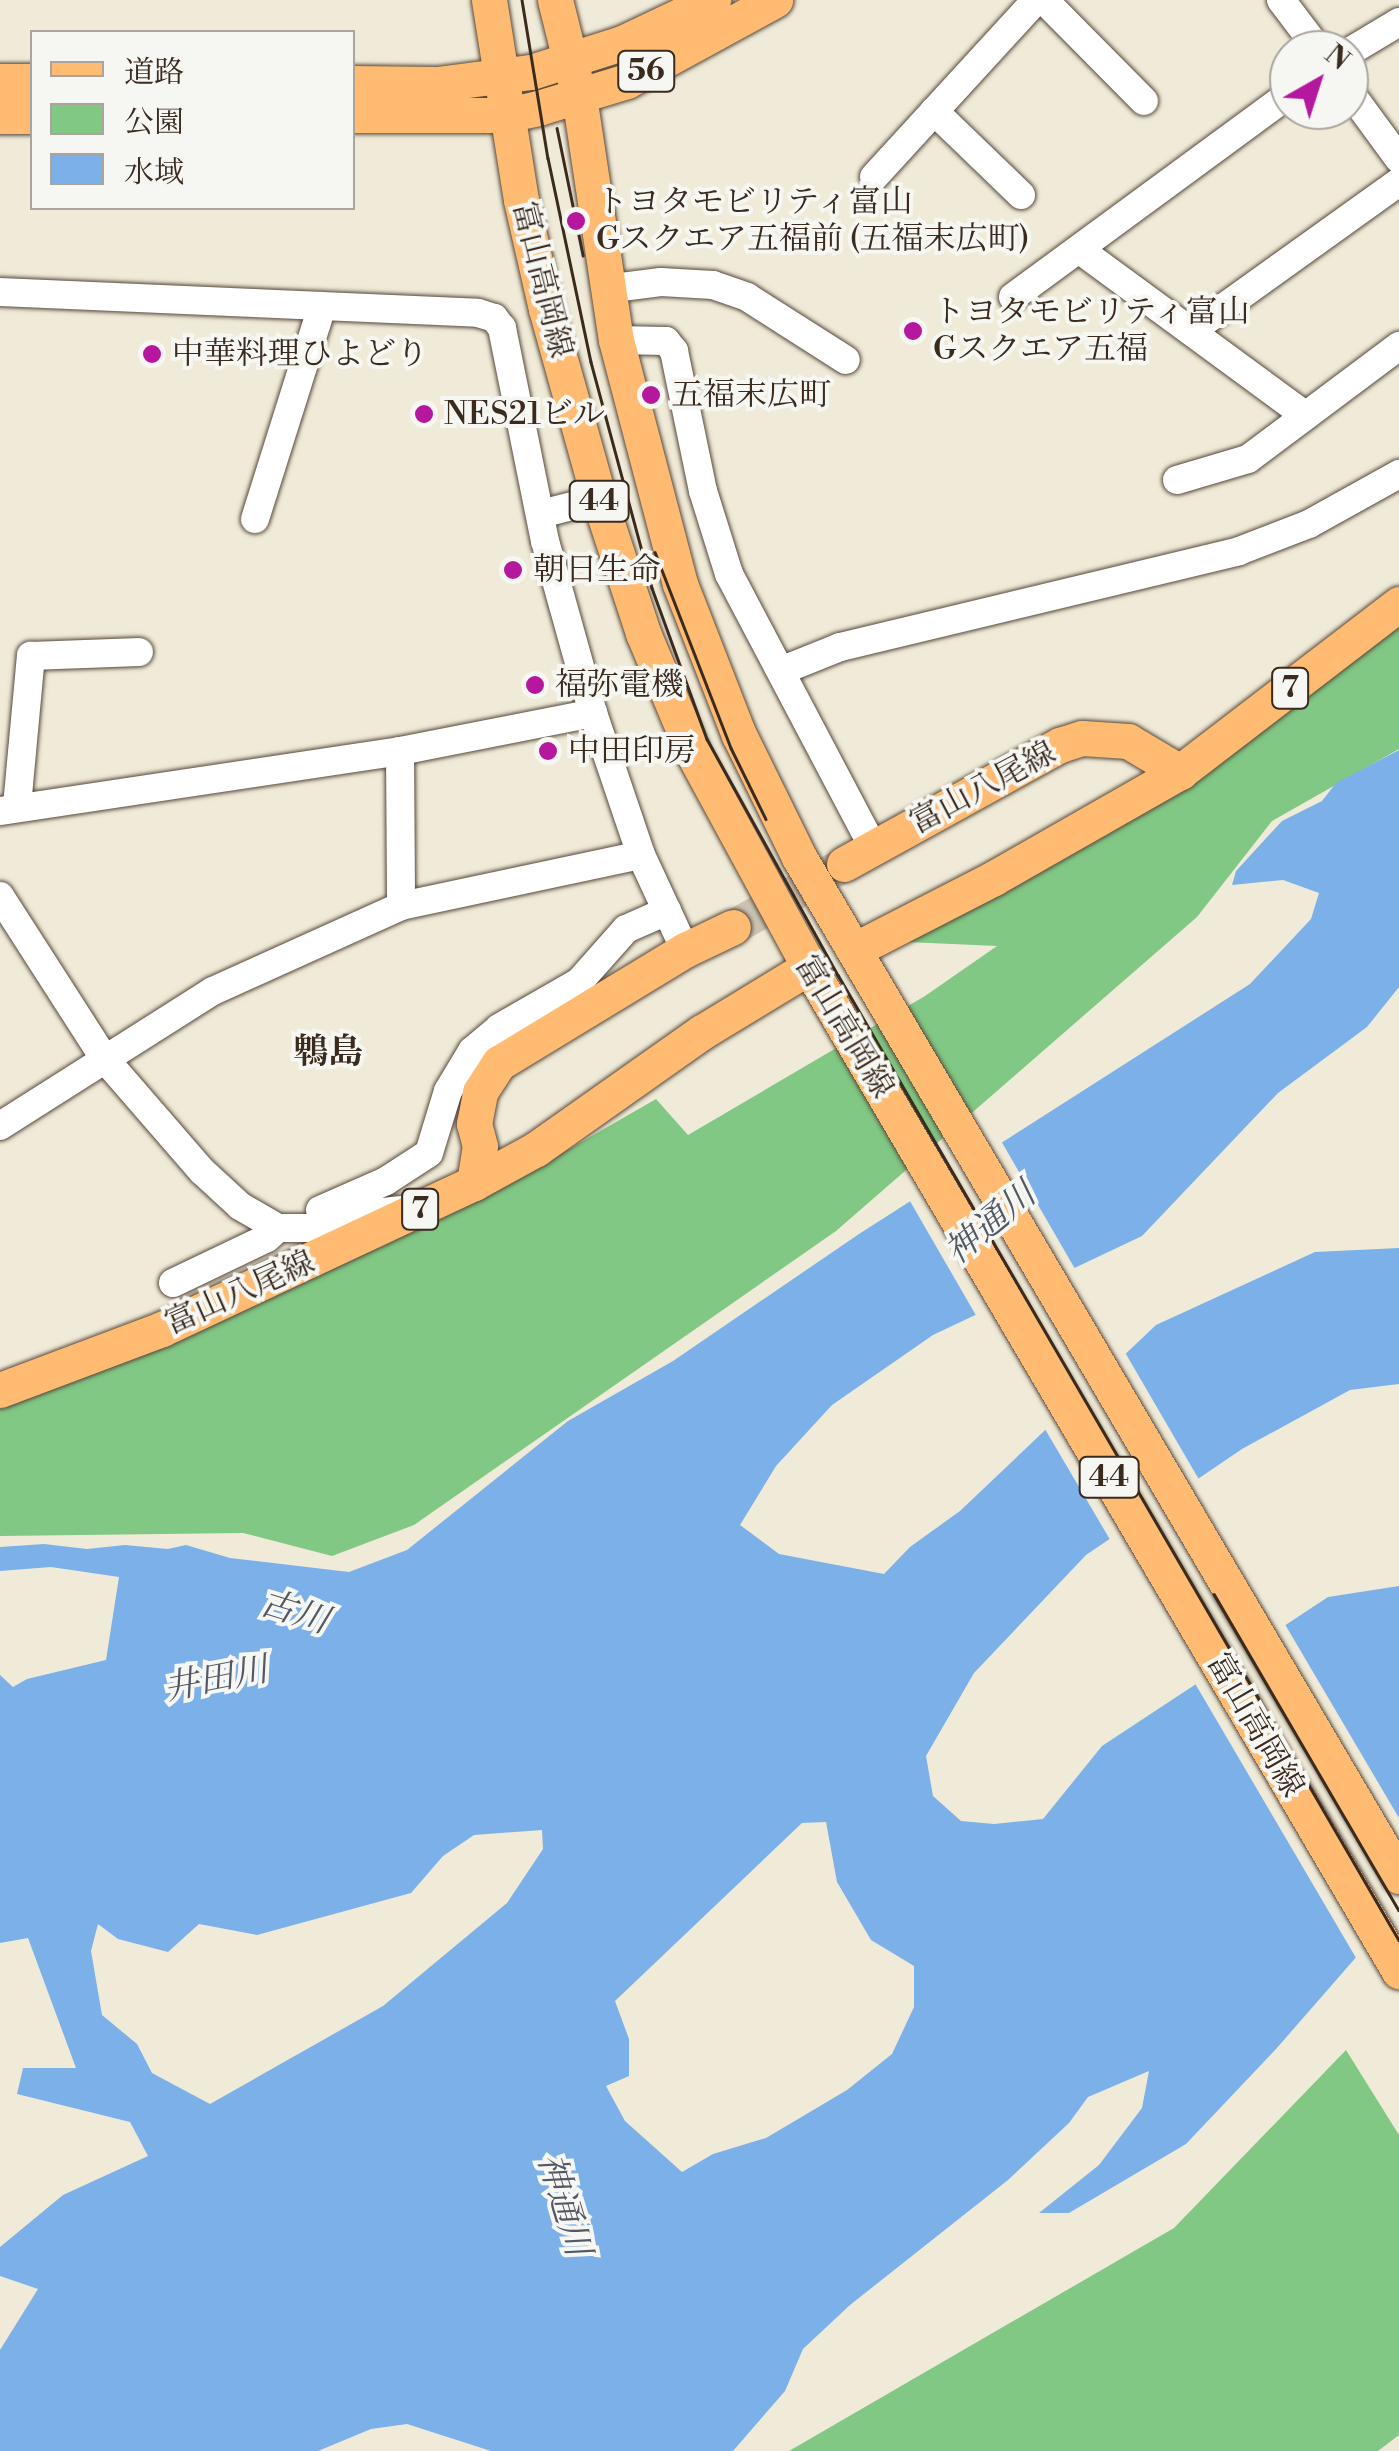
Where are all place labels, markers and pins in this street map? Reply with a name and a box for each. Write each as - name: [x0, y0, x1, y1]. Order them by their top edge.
- place label: トヨタモビリティ富山 Gスクエア五福前 (五福末広町): [596, 184, 1030, 259]
- marker: トヨタモビリティ富山 Gスクエア五福前 (五福末広町): [565, 210, 587, 232]
- place label: トヨタモビリティ富山 Gスクエア五福: [933, 294, 1253, 369]
- marker: トヨタモビリティ富山 Gスクエア五福: [902, 320, 924, 342]
- place label: 中華料理ひよどり: [172, 335, 428, 373]
- marker: 中華料理ひよどり: [141, 343, 163, 365]
- place label: 五福末広町: [671, 376, 831, 414]
- marker: 五福末広町: [640, 384, 662, 406]
- place label: NES21ビル: [444, 395, 605, 433]
- marker: NES21ビル: [413, 403, 435, 425]
- place label: 朝日生命: [533, 551, 661, 589]
- marker: 朝日生命: [502, 559, 524, 581]
- place label: 福弥電機: [555, 666, 683, 704]
- marker: 福弥電機: [524, 674, 546, 696]
- place label: 中田印房: [568, 732, 696, 770]
- marker: 中田印房: [537, 740, 559, 762]

